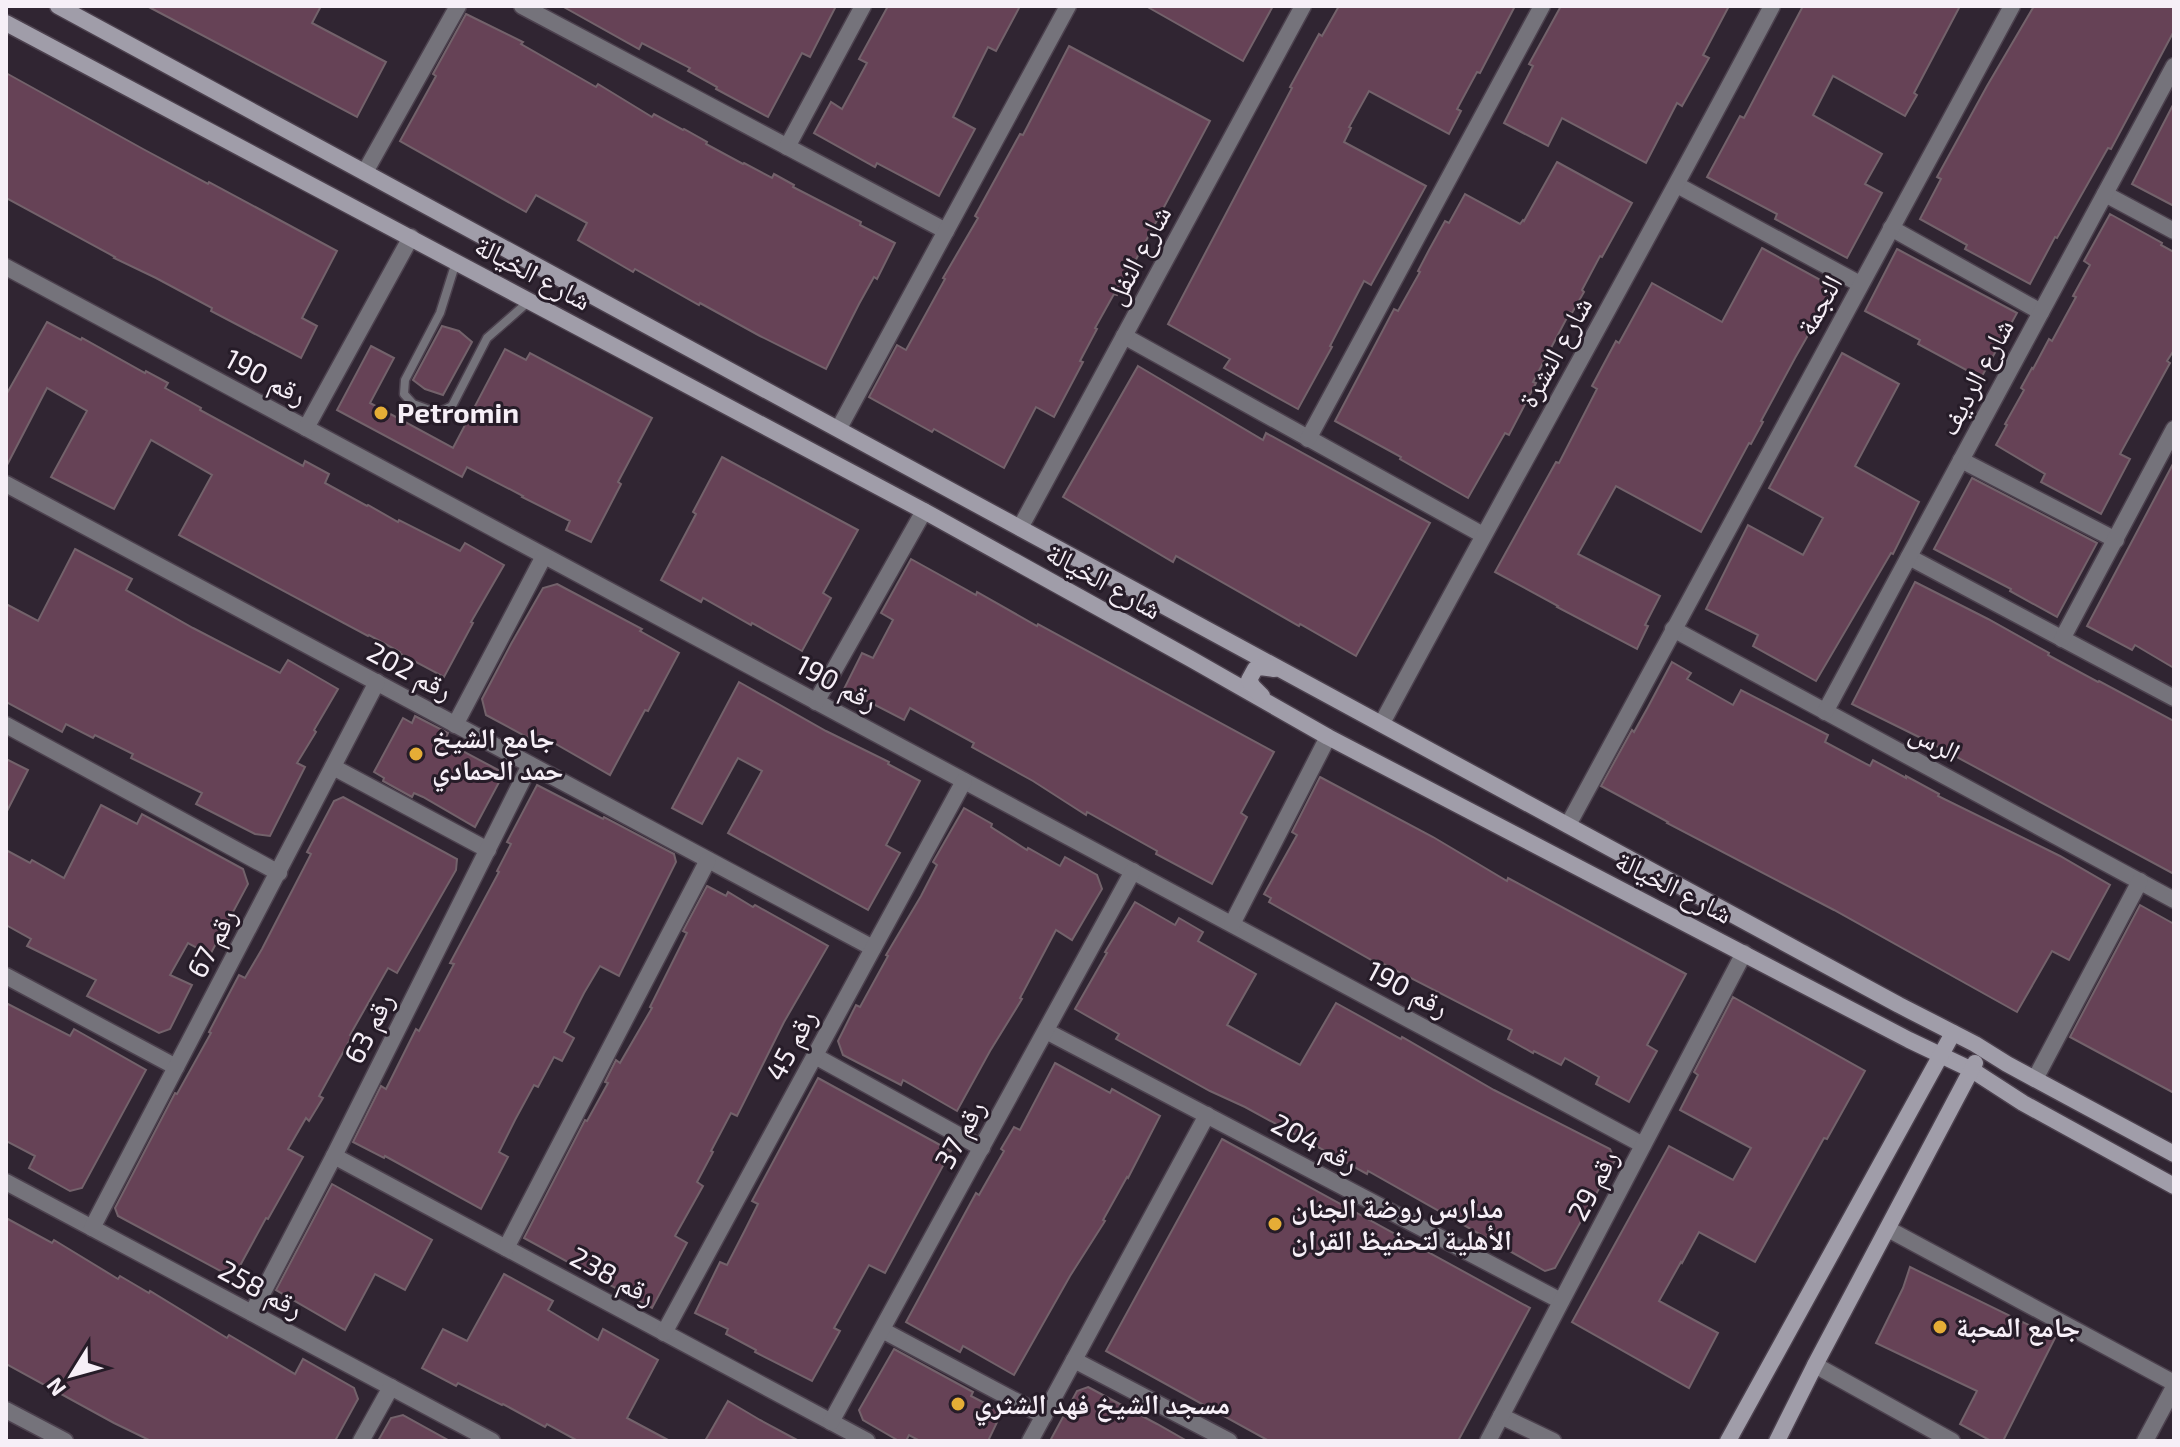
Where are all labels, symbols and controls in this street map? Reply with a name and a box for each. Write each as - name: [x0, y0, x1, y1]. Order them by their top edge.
- street label: شارع النفل: [1097, 199, 1179, 311]
- street label: شارع الخيالة: [469, 227, 597, 319]
- street label: النجمة: [1788, 268, 1848, 341]
- street label: شارع النشرة: [1510, 290, 1600, 414]
- street label: شارع الرديف: [1930, 312, 2022, 442]
- street label: رقم 190: [218, 341, 313, 414]
- place label: Petromin: [397, 395, 519, 429]
- marker: Petromin: [372, 404, 390, 422]
- street label: شارع الخيالة: [1040, 535, 1168, 627]
- street label: رقم 202: [360, 634, 459, 709]
- street label: رقم 190: [789, 647, 884, 720]
- street label: الرس: [1903, 714, 1967, 770]
- place label: جامع الشيخ حمد الحمادي: [432, 720, 563, 793]
- marker: جامع الشيخ حمد الحمادي: [407, 745, 425, 763]
- street label: شارع الخيالة: [1609, 842, 1739, 932]
- street label: رقم 67: [179, 902, 246, 985]
- street label: رقم 190: [1360, 953, 1455, 1026]
- street label: رقم 63: [336, 986, 403, 1070]
- street label: رقم 45: [757, 1003, 826, 1087]
- street label: رقم 37: [926, 1093, 994, 1175]
- street label: رقم 204: [1265, 1105, 1365, 1182]
- street label: رقم 29: [1559, 1143, 1627, 1227]
- place label: مدارس روضة الجنان الأهلية لتحفيظ القران: [1291, 1190, 1512, 1257]
- marker: مدارس روضة الجنان الأهلية لتحفيظ القران: [1266, 1215, 1284, 1233]
- street label: رقم 238: [563, 1239, 662, 1314]
- street label: رقم 258: [212, 1252, 310, 1327]
- place label: جامع المحبة: [1956, 1309, 2080, 1346]
- marker: جامع المحبة: [1931, 1318, 1949, 1336]
- north arrow: [32, 1335, 112, 1415]
- text: N: [40, 1373, 70, 1402]
- place label: مسجد الشيخ فهد الشثري: [974, 1386, 1230, 1427]
- marker: مسجد الشيخ فهد الشثري: [949, 1395, 967, 1413]

